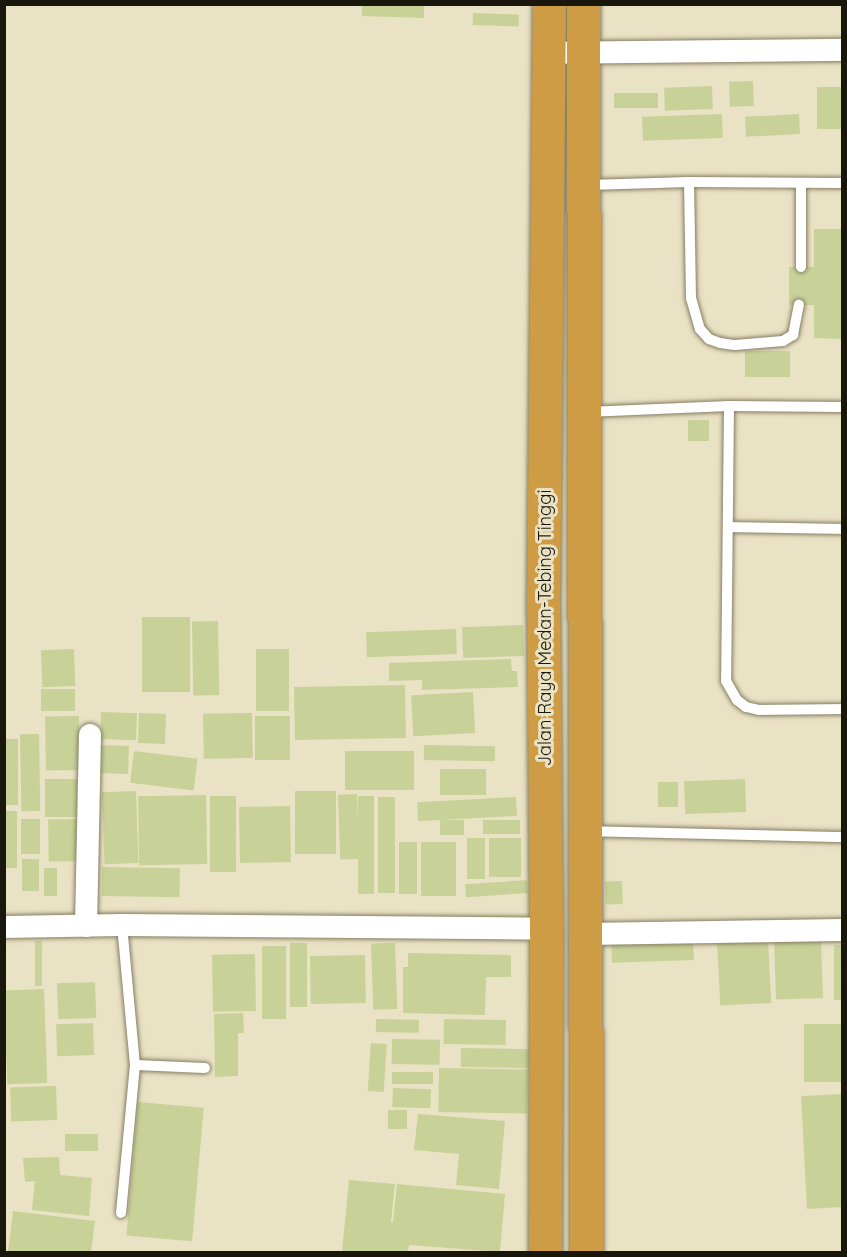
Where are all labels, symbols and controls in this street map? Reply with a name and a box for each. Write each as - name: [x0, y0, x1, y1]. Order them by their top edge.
- street label: Jalan Raya Medan-Tebing Tinggi: [534, 490, 556, 766]

